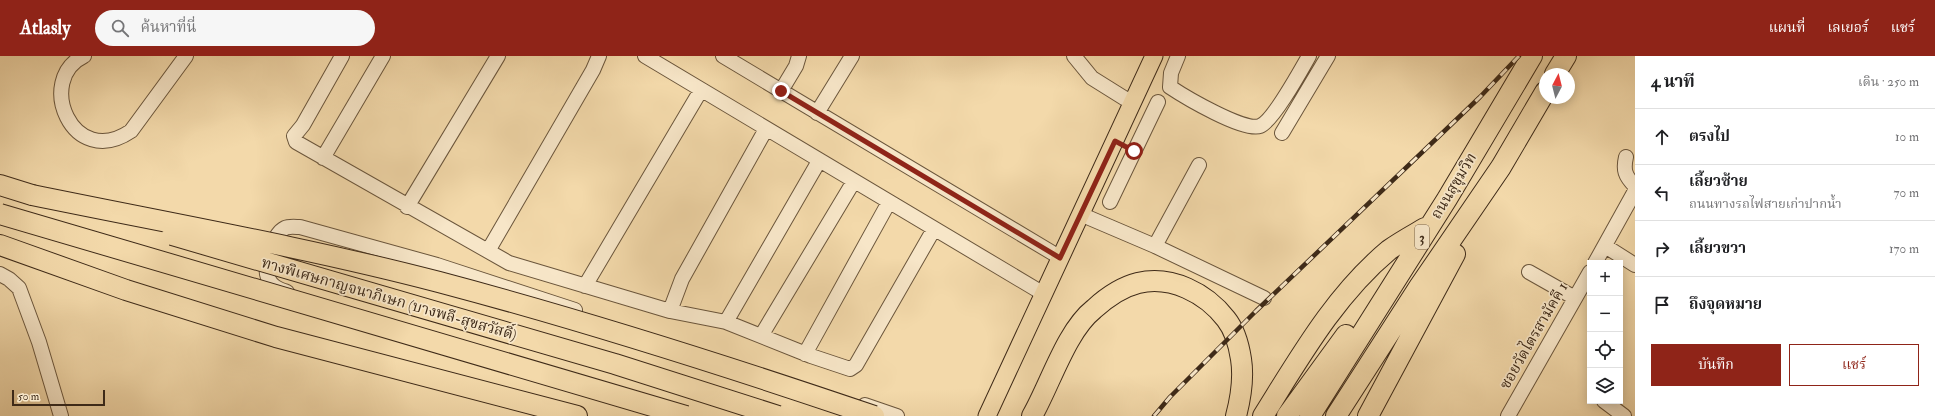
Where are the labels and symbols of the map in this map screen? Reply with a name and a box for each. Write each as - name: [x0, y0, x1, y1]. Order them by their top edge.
- north arrow: [1539, 68, 1575, 104]
- route end: [772, 82, 790, 100]
- route start: [1125, 142, 1143, 160]
- street label: ถนนสุขุมวิท: [1427, 149, 1482, 223]
- road number: 3: [1415, 225, 1429, 249]
- street label: ทางพิเศษกาญจนาภิเษก (บางพลี-สุขสวัสดิ์): [259, 252, 520, 346]
- street label: ซอยวัดไตรสามัคคี 1: [1494, 278, 1572, 393]
- scale bar: [12, 388, 105, 407]

